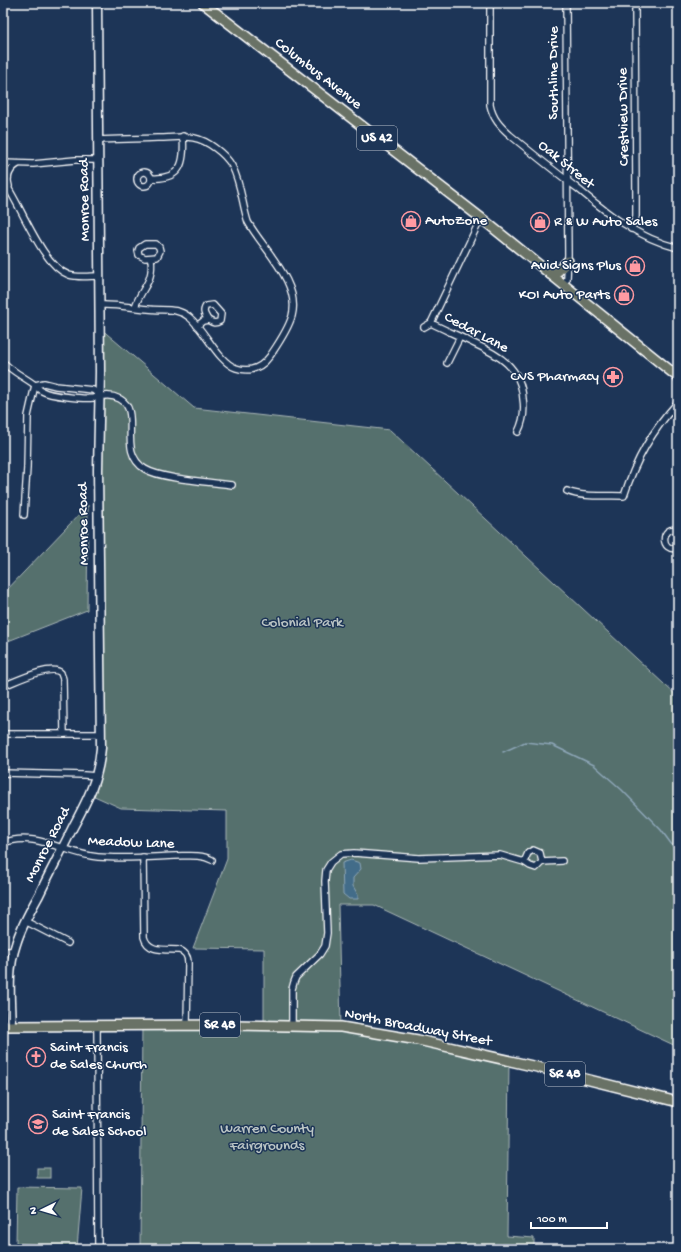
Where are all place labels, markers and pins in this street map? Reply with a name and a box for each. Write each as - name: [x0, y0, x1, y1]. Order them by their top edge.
- shop icon: AutoZone: [400, 210, 422, 232]
- shop icon: R & W Auto Sales: [529, 211, 551, 233]
- place label: AutoZone: [425, 212, 487, 230]
- place label: R & W Auto Sales: [554, 213, 658, 231]
- shop icon: Avid Signs Plus: [624, 255, 646, 277]
- place label: Avid Signs Plus: [531, 257, 621, 275]
- shop icon: KOI Auto Parts: [613, 284, 635, 306]
- place label: KOI Auto Parts: [519, 286, 610, 304]
- pharmacy icon: CVS Pharmacy: [602, 366, 624, 388]
- place label: CVS Pharmacy: [511, 368, 600, 386]
- place label: Saint Francis de Sales Church: [50, 1039, 147, 1074]
- church icon: Saint Francis de Sales Church: [25, 1046, 47, 1068]
- place label: Saint Francis de Sales School: [52, 1106, 146, 1141]
- school or university icon: Saint Francis de Sales School: [27, 1113, 49, 1135]

